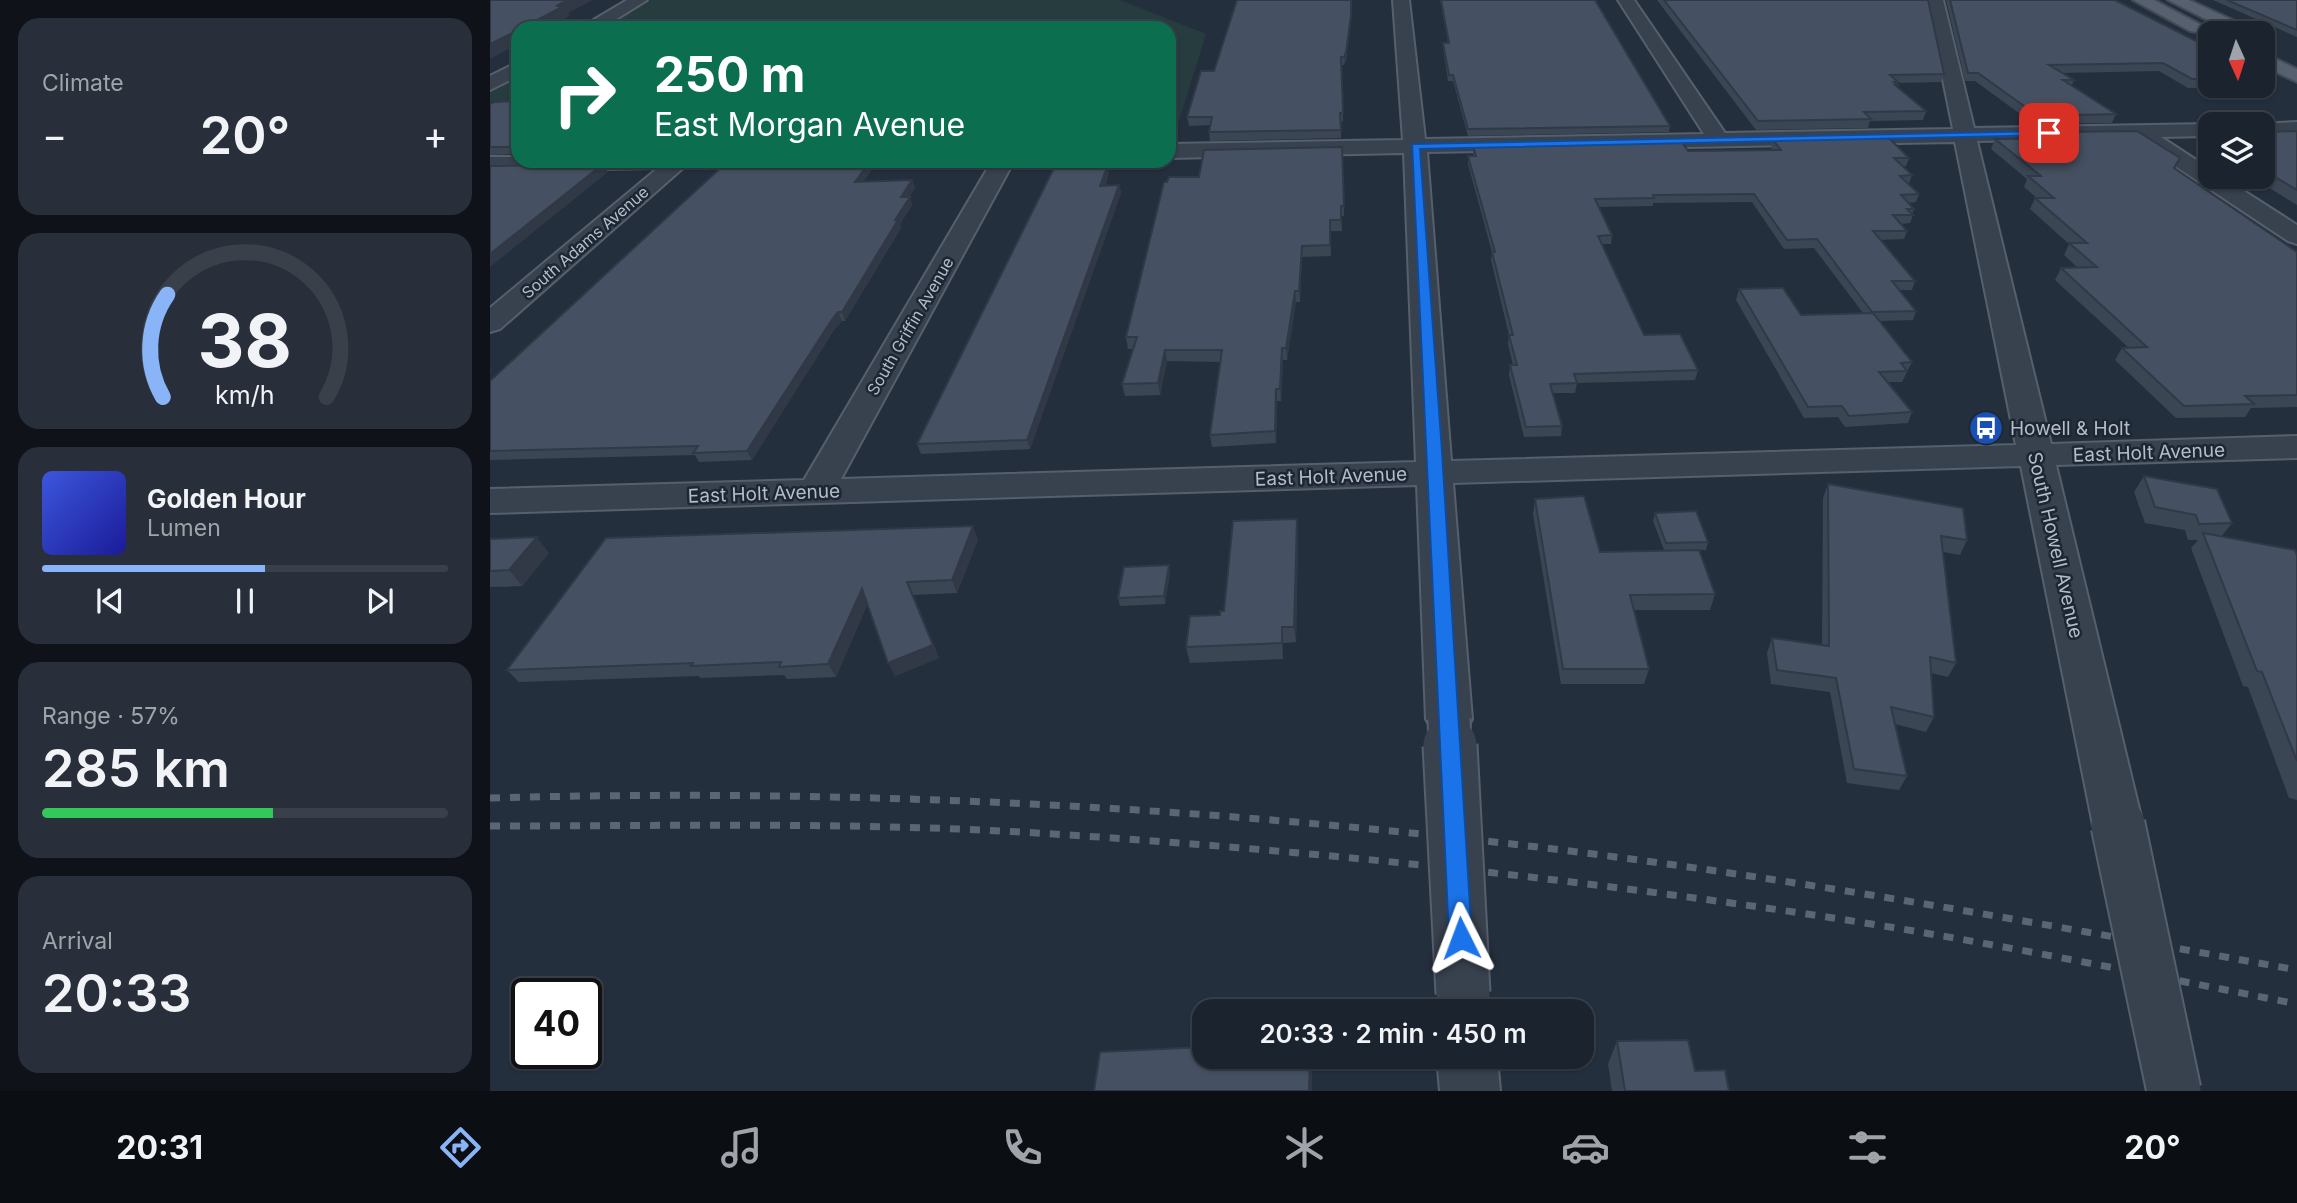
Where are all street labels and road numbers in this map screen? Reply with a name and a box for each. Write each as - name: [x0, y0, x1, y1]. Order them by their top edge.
- street label: South Adams Avenue: [517, 181, 653, 303]
- street label: South Griffin Avenue: [862, 254, 958, 398]
- street label: East Holt Avenue: [2072, 438, 2226, 467]
- street label: South Howell Avenue: [2023, 450, 2088, 640]
- street label: East Holt Avenue: [1254, 462, 1408, 491]
- street label: East Holt Avenue: [687, 479, 841, 508]

